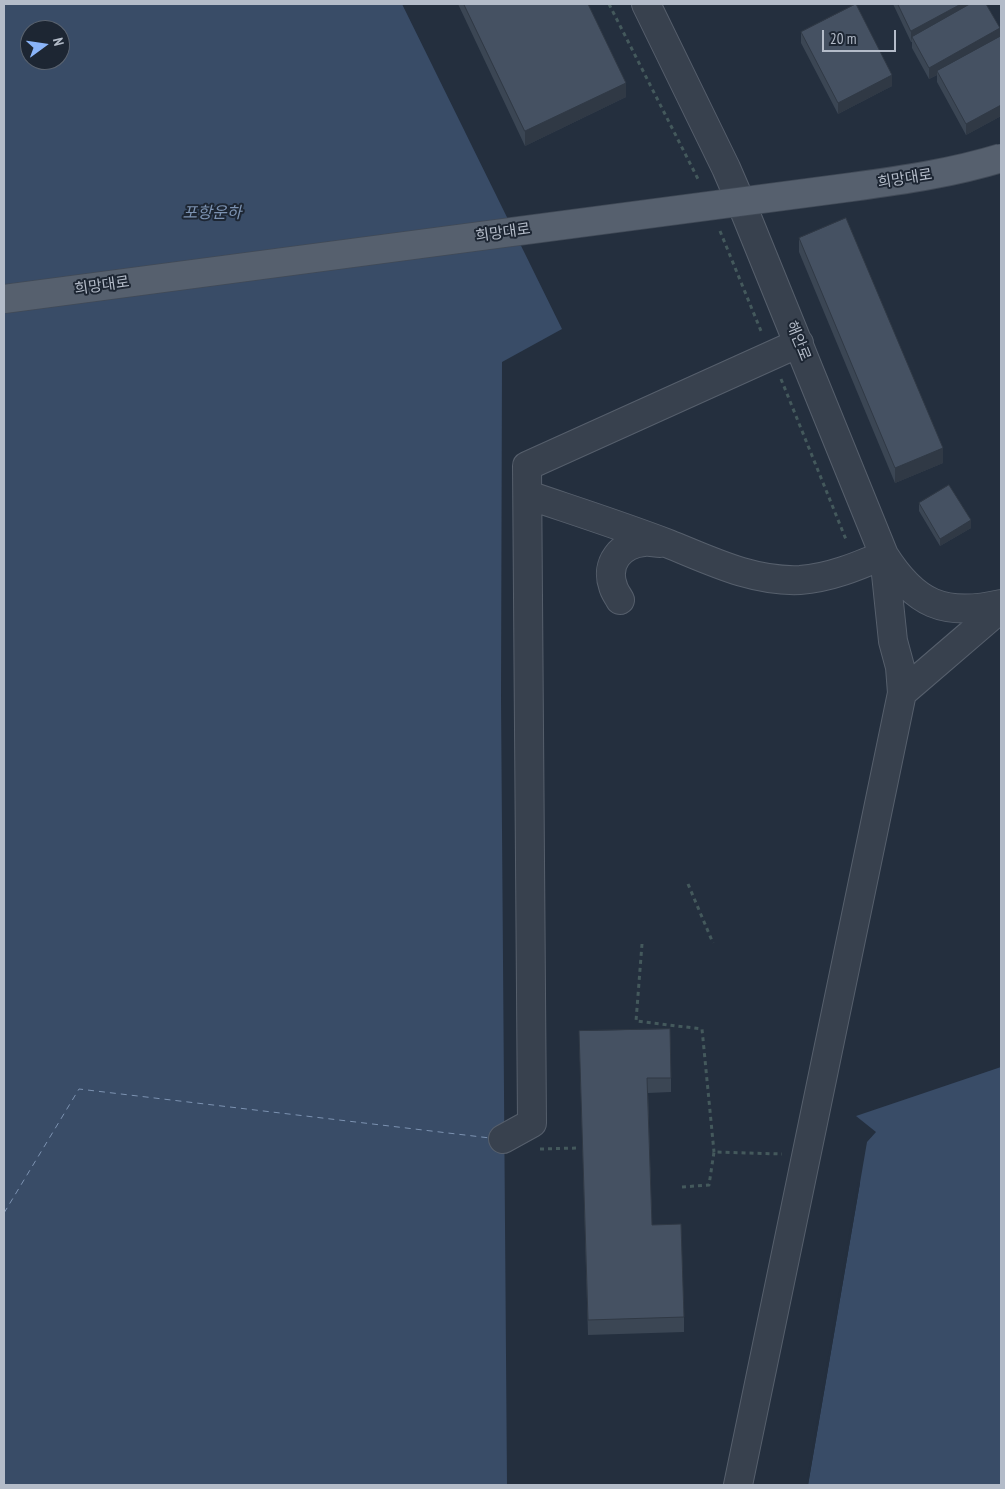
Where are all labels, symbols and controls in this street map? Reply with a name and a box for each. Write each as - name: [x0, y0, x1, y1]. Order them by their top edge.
- north arrow: [20, 20, 70, 70]
- scale bar: [825, 20, 899, 52]
- text: 20 m: [830, 29, 856, 48]
- text: N: [49, 36, 68, 47]
- street label: 희망대로: [876, 166, 934, 192]
- water label: 포항운하: [183, 203, 241, 223]
- street label: 희망대로: [474, 220, 532, 246]
- street label: 희망대로: [73, 273, 131, 299]
- street label: 해안로: [782, 318, 814, 364]

